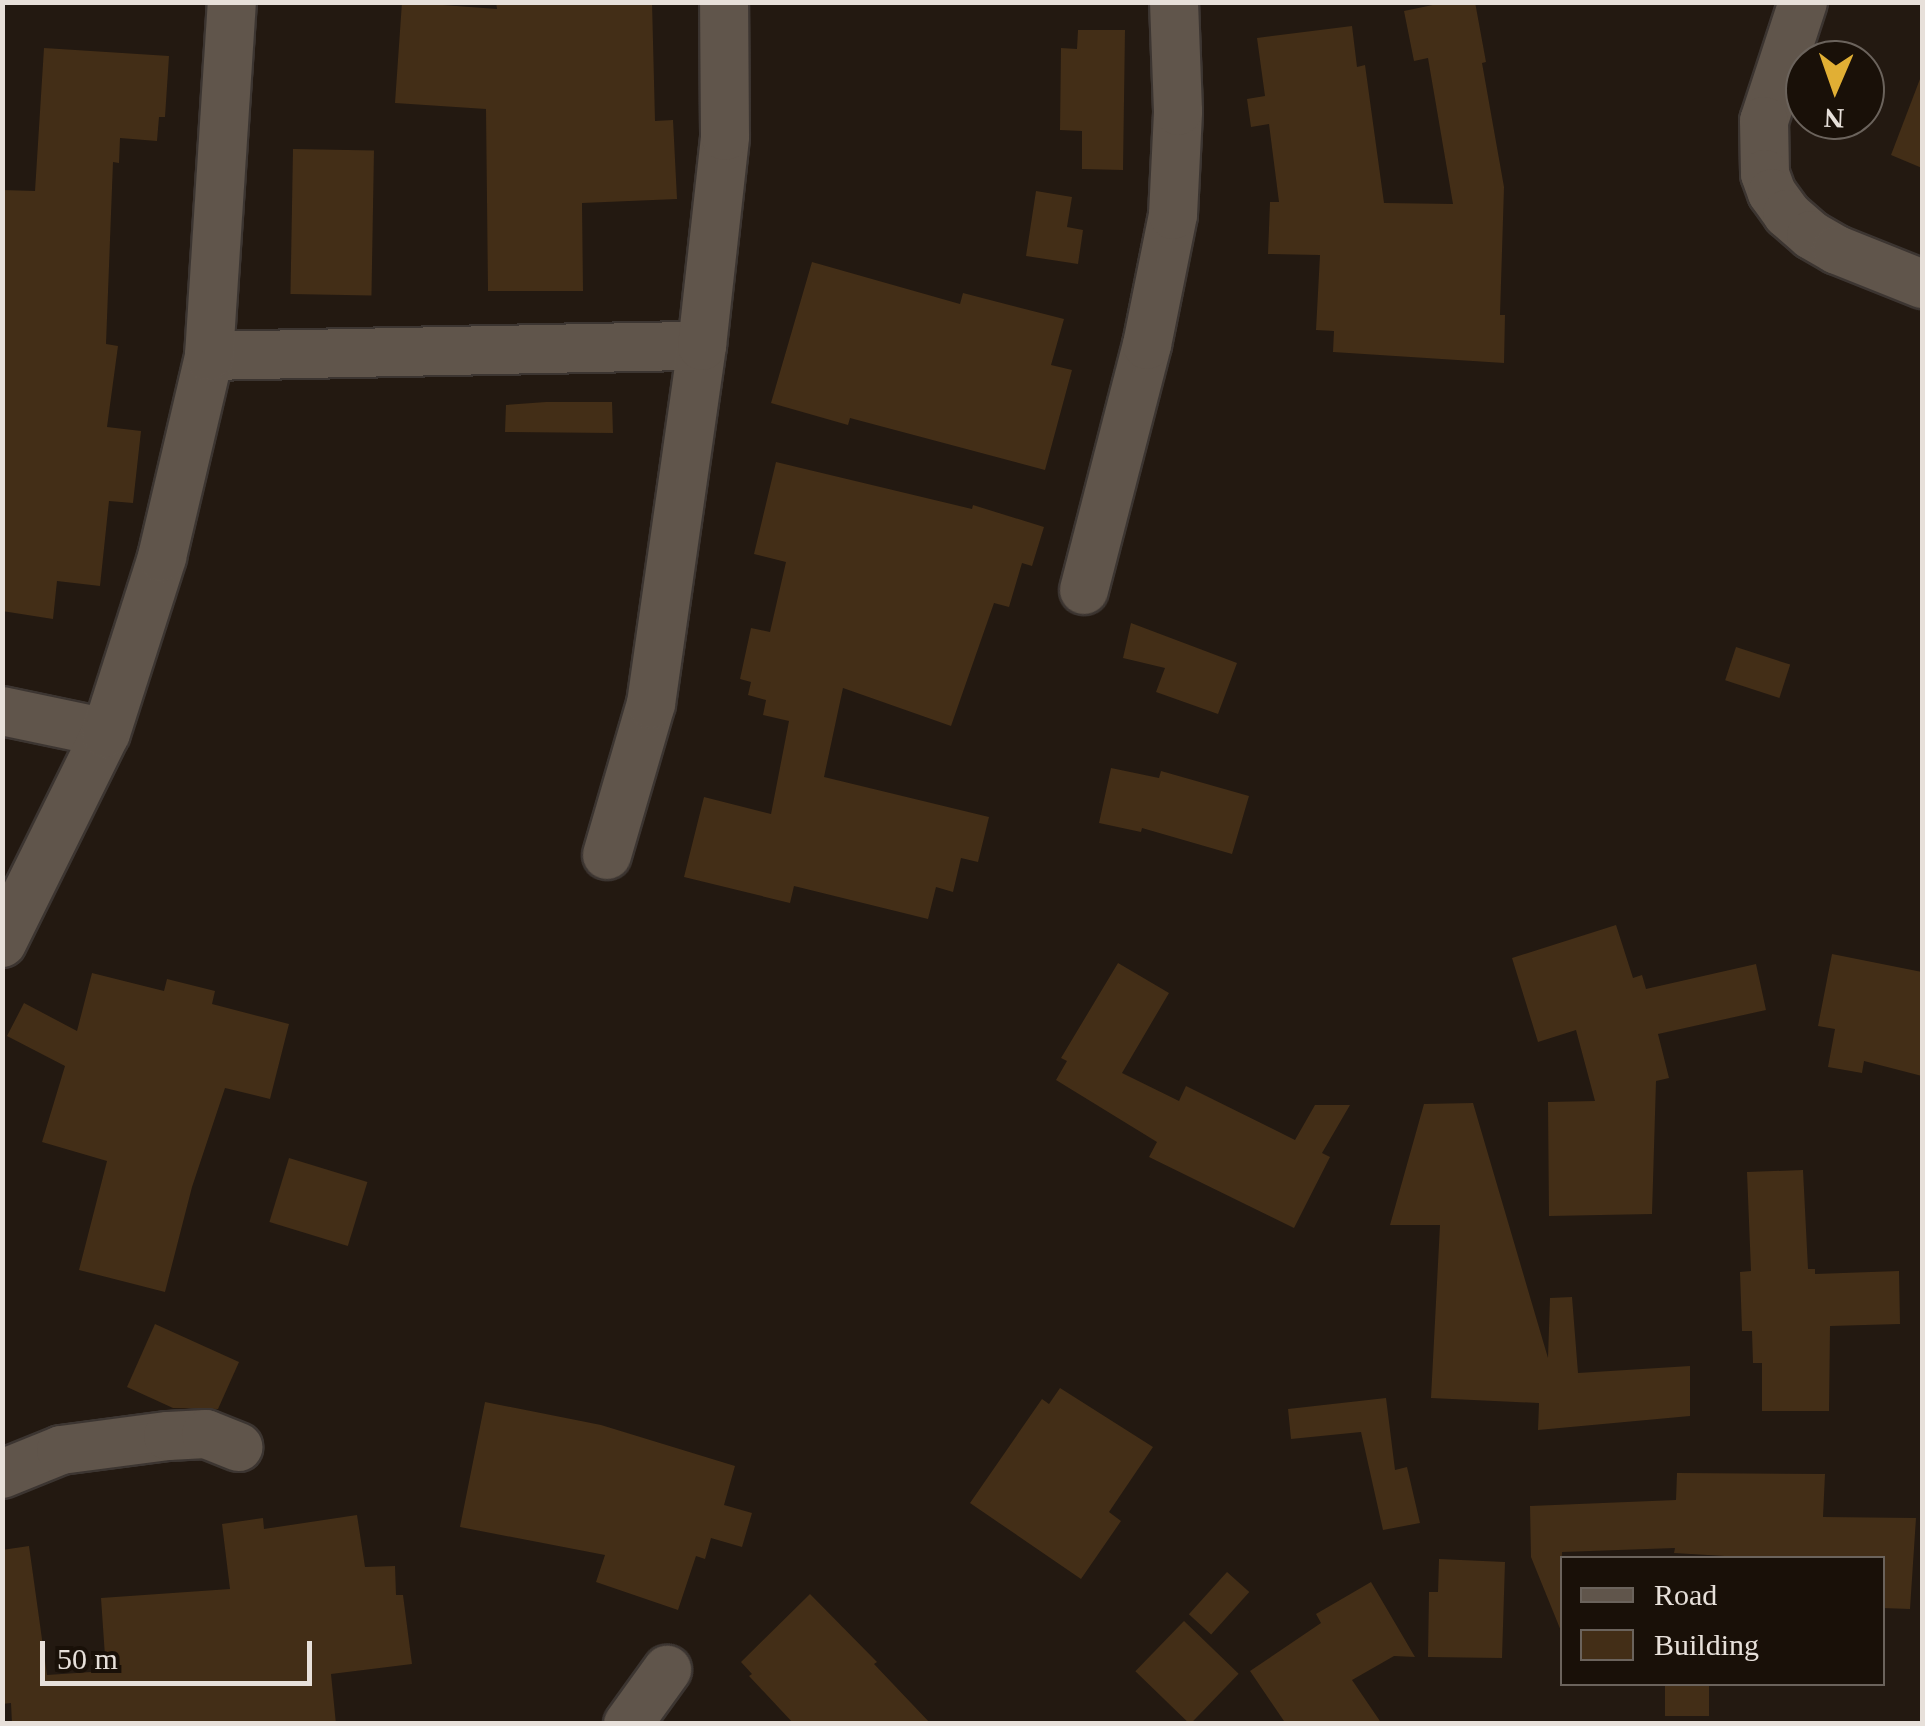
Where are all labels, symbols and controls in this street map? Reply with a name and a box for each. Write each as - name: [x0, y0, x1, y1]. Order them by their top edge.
- north arrow: [1785, 40, 1885, 140]
- text: N: [1823, 103, 1845, 134]
- legend: [1560, 1556, 1885, 1686]
- text: Road: [1654, 1578, 1717, 1611]
- scale bar: [45, 1621, 318, 1683]
- text: Building: [1654, 1628, 1759, 1661]
- text: 50 m: [57, 1642, 118, 1675]

